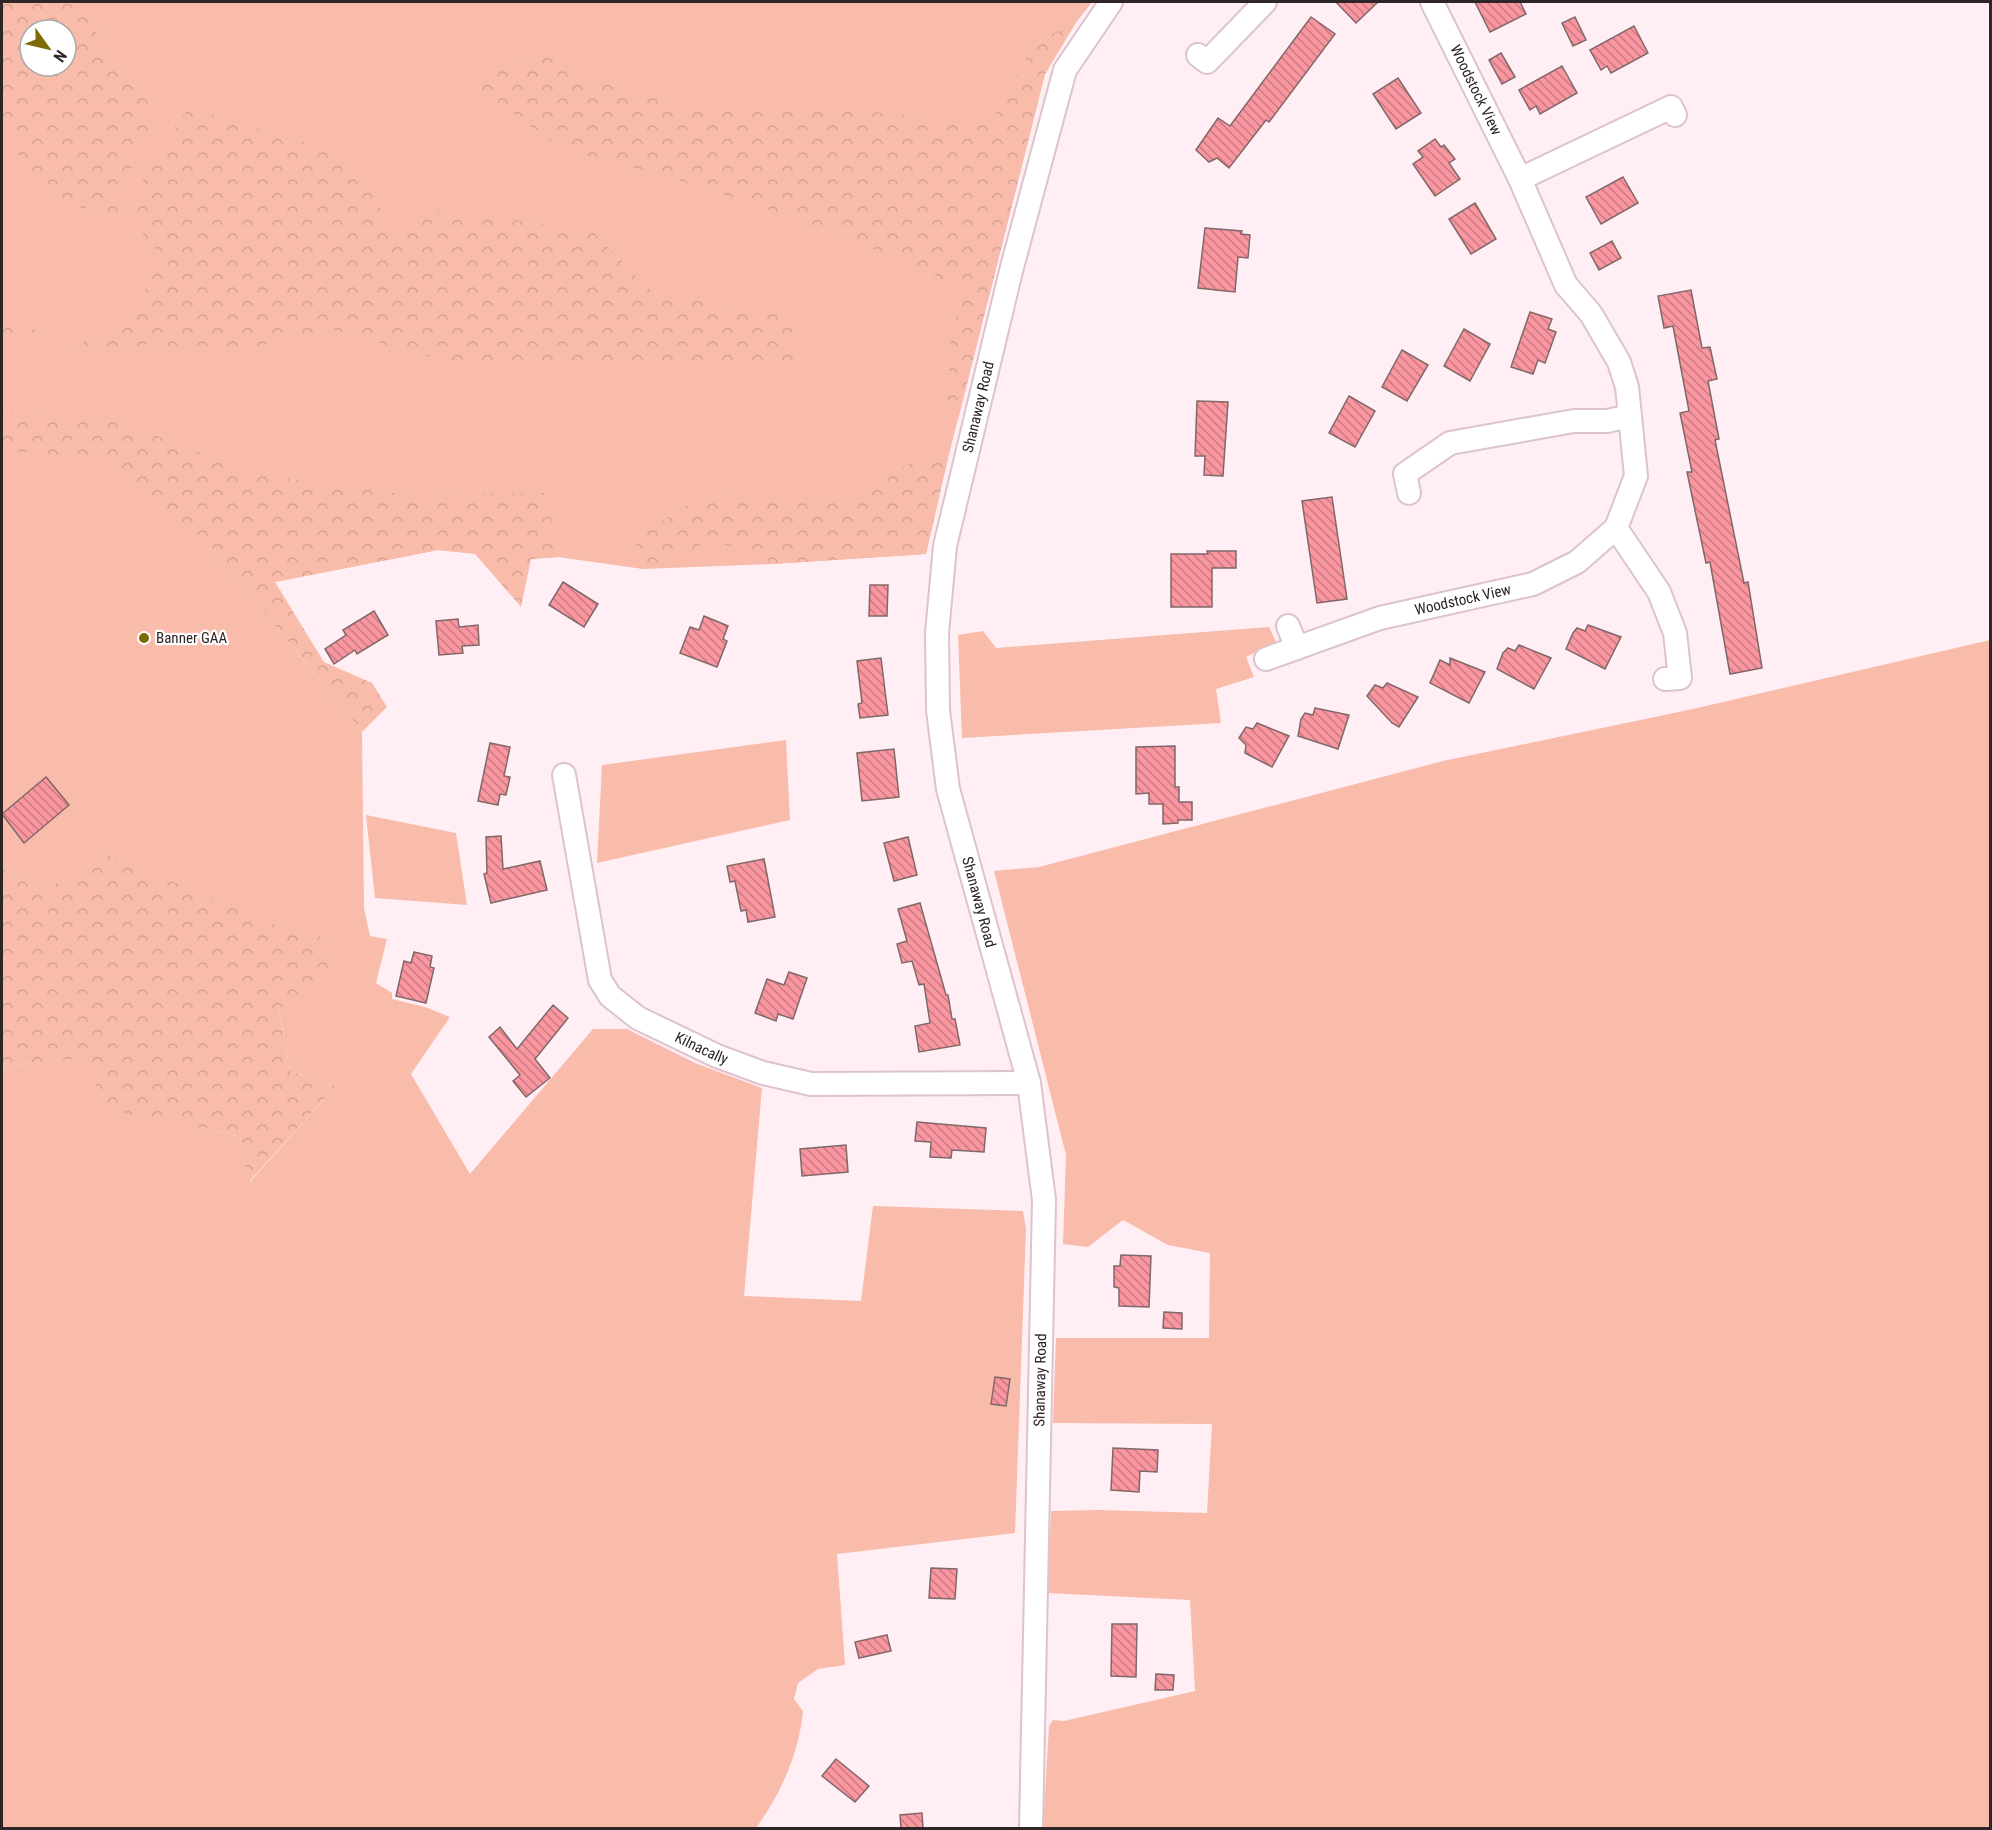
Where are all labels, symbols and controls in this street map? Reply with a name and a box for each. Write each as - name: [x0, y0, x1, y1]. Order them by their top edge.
- north arrow: [18, 18, 78, 78]
- street label: Woodstock View: [1446, 42, 1506, 138]
- text: N: [49, 47, 71, 65]
- street label: Shanaway Road: [959, 360, 998, 454]
- street label: Woodstock View: [1413, 580, 1513, 619]
- place label: Banner GAA: [156, 629, 227, 647]
- marker: Banner GAA: [137, 631, 151, 645]
- street label: Shanaway Road: [958, 855, 1000, 949]
- street label: Kilnacally: [672, 1028, 731, 1068]
- street label: Shanaway Road: [1030, 1333, 1050, 1427]

